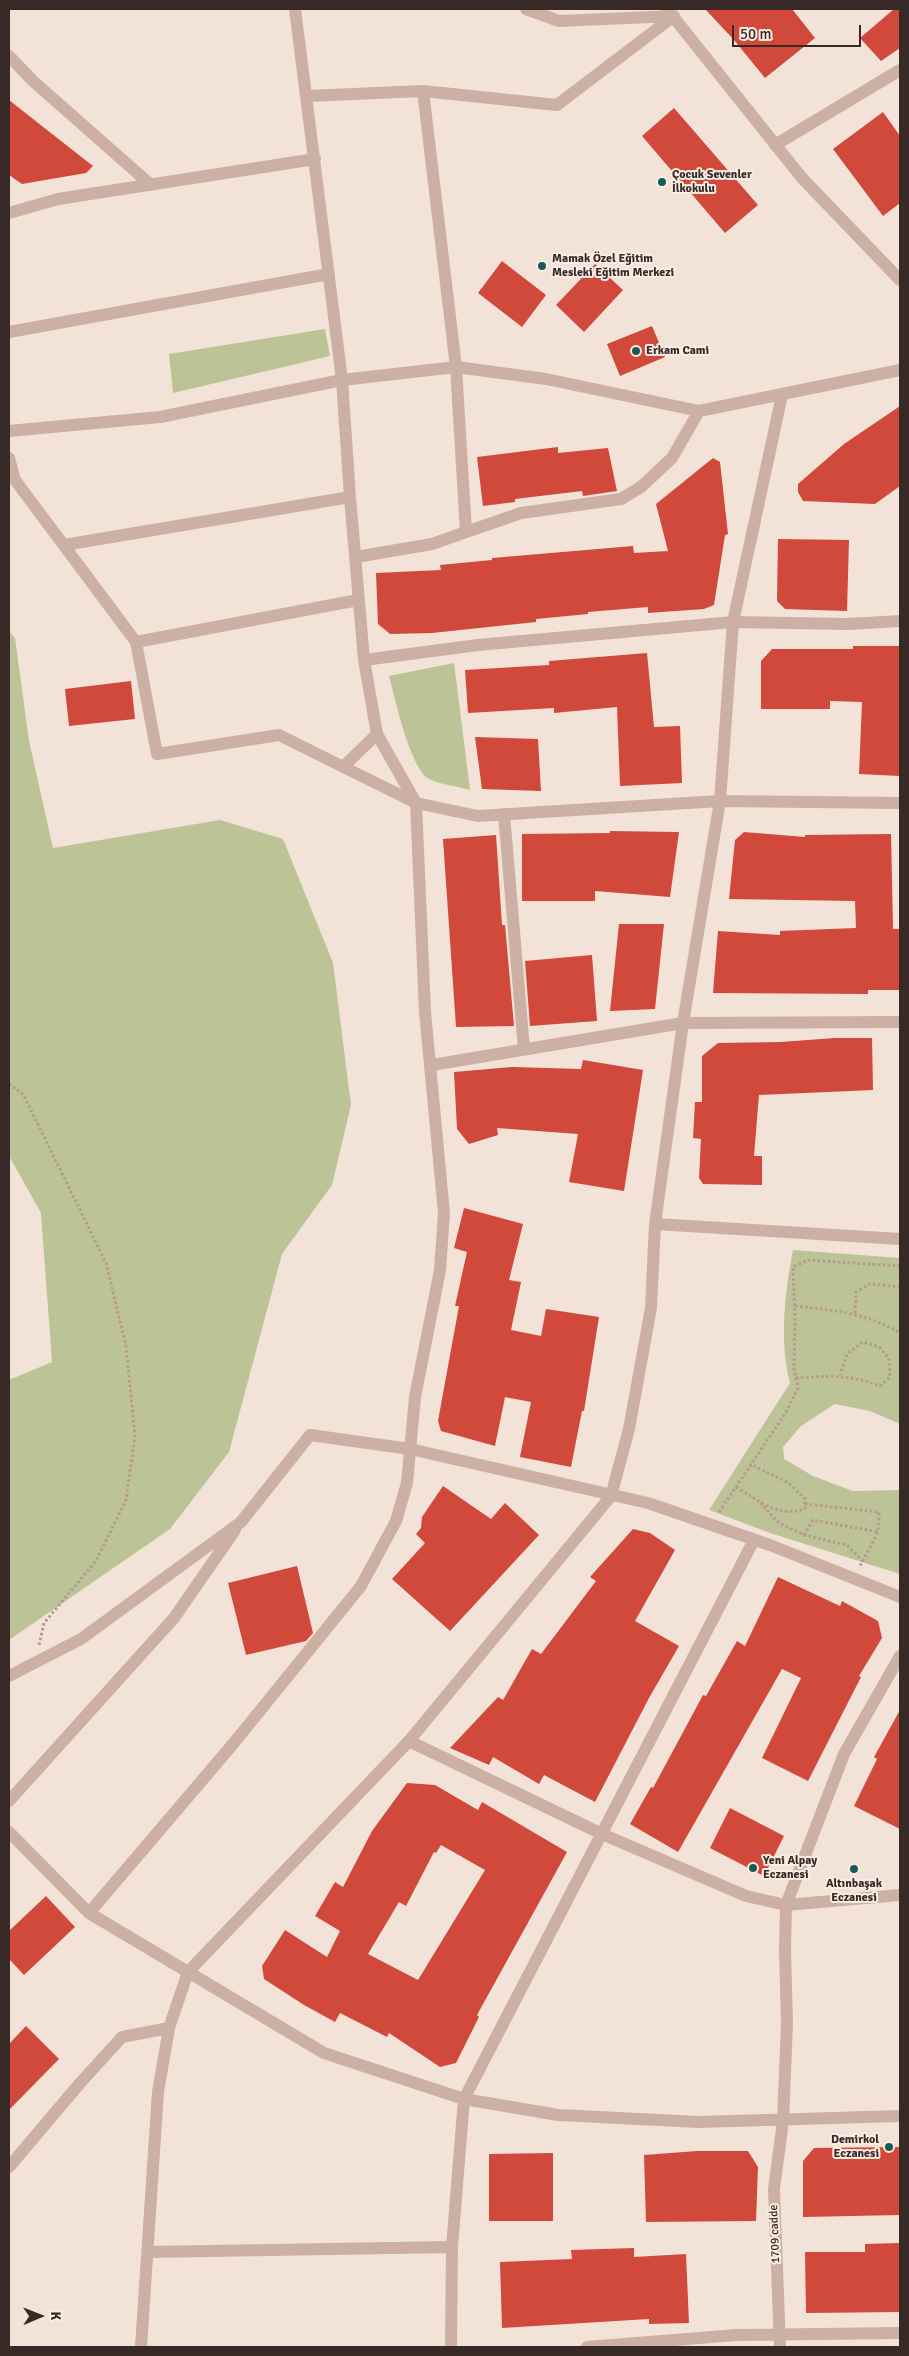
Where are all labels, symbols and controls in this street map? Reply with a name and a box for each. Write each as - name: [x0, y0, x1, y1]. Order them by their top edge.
- scale bar: [734, 15, 863, 47]
- text: 50 m: [740, 25, 771, 43]
- place label: Çocuk Sevenler İlkokulu: [672, 168, 752, 196]
- marker: Çocuk Sevenler İlkokulu: [656, 176, 668, 188]
- place label: Mamak Özel Eğitim Mesleki Eğitim Merkezi: [552, 252, 674, 280]
- marker: Mamak Özel Eğitim Mesleki Eğitim Merkezi: [536, 260, 548, 272]
- place label: Erkam Cami: [646, 344, 709, 358]
- marker: Erkam Cami: [630, 345, 642, 357]
- place label: Yeni Alpay Eczanesi: [763, 1854, 817, 1882]
- marker: Yeni Alpay Eczanesi: [747, 1862, 759, 1874]
- marker: Altınbaşak Eczanesi: [848, 1863, 860, 1875]
- place label: Altınbaşak Eczanesi: [826, 1877, 882, 1905]
- place label: Demirkol Eczanesi: [831, 2133, 879, 2161]
- marker: Demirkol Eczanesi: [883, 2141, 895, 2153]
- street label: 1709 cadde: [767, 2204, 783, 2264]
- north arrow: [15, 2291, 65, 2341]
- text: K: [47, 2311, 64, 2320]

